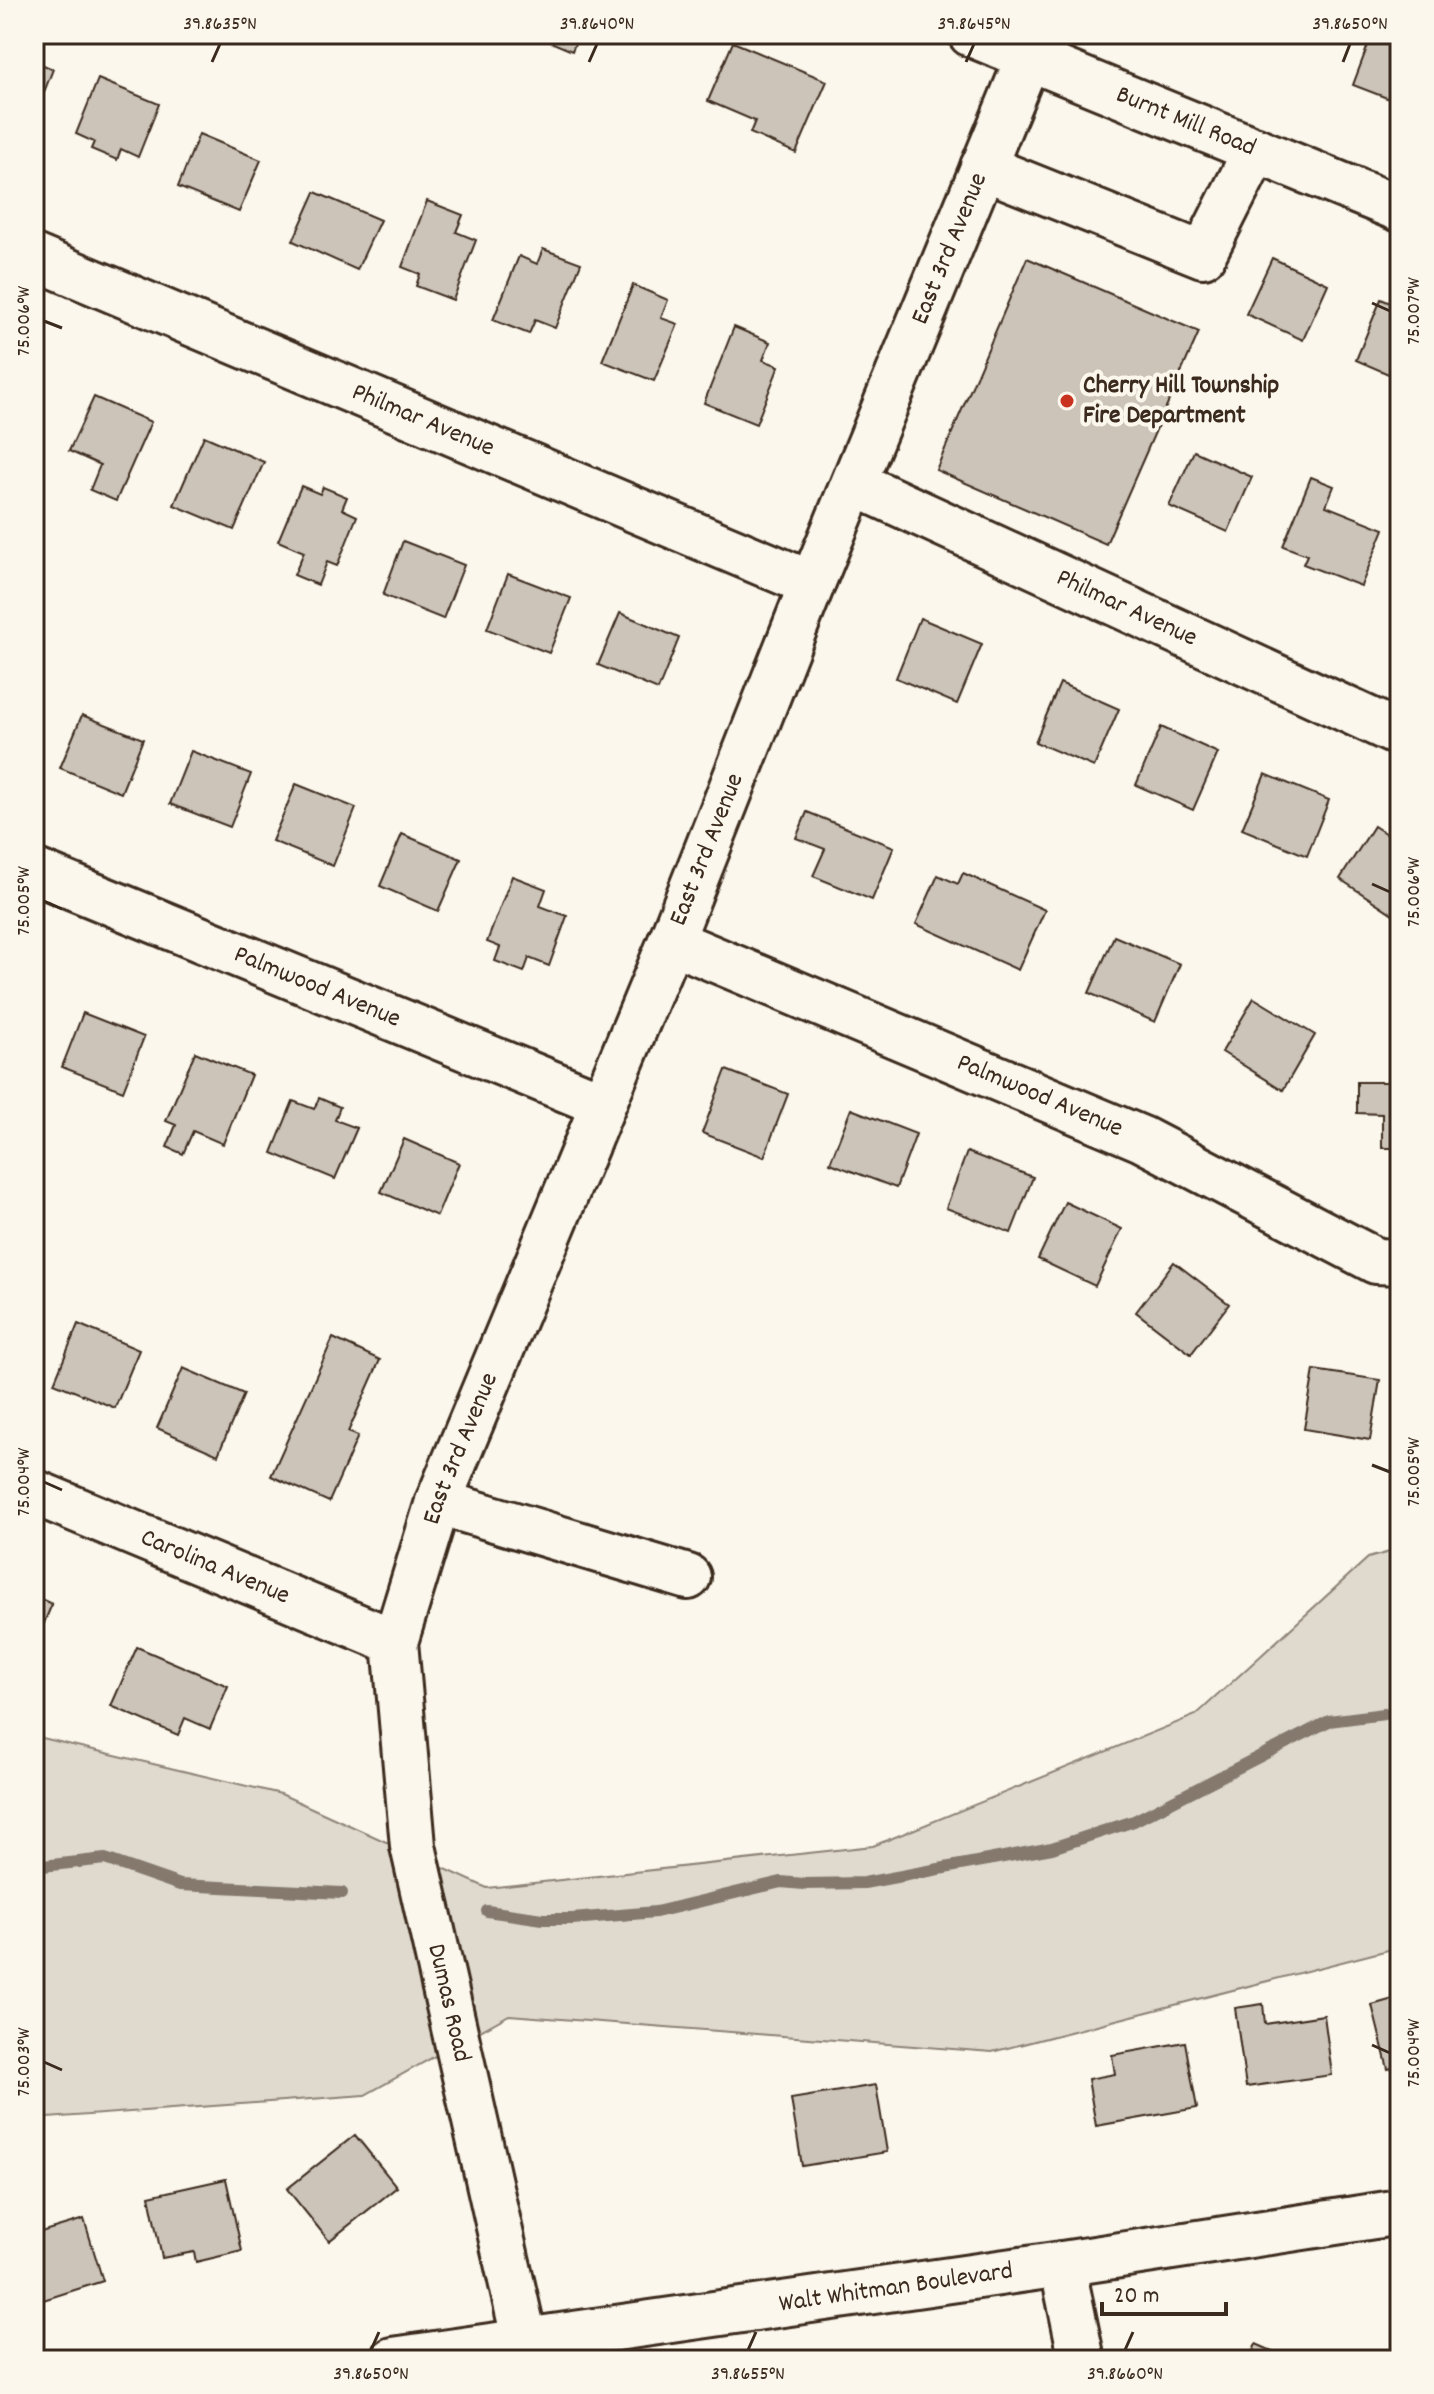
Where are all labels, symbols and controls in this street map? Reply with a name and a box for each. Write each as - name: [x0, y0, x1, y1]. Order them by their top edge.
- text: 39.8635°N: [183, 11, 257, 39]
- text: 39.8640°N: [560, 11, 634, 39]
- text: 39.8645°N: [937, 11, 1011, 39]
- text: 39.8650°N: [1312, 11, 1388, 39]
- street label: Burnt Mill Road: [1110, 77, 1261, 167]
- street label: East 3rd Avenue: [902, 167, 998, 330]
- text: 75.007°W: [1401, 277, 1429, 345]
- text: 75.006°W: [11, 286, 39, 356]
- place label: Cherry Hill Township Fire Department: [1083, 368, 1279, 435]
- street label: Philmar Avenue: [346, 374, 500, 467]
- marker: Cherry Hill Township Fire Department: [1058, 392, 1076, 410]
- street label: Philmar Avenue: [1050, 560, 1203, 657]
- street label: East 3rd Avenue: [660, 768, 754, 931]
- text: 75.006°W: [1401, 857, 1429, 927]
- text: 75.005°W: [11, 866, 39, 936]
- street label: Palmwood Avenue: [228, 936, 406, 1038]
- street label: Palmwood Avenue: [951, 1045, 1129, 1147]
- street label: East 3rd Avenue: [414, 1367, 508, 1529]
- text: 75.005°W: [1401, 1437, 1429, 1507]
- text: 75.004°W: [11, 1447, 39, 1516]
- street label: Carolina Avenue: [135, 1520, 295, 1615]
- street label: Dumas Road: [416, 1940, 480, 2066]
- text: 75.004°W: [1401, 2018, 1429, 2087]
- text: 75.003°W: [11, 2027, 39, 2096]
- street label: Walt Whitman Boulevard: [776, 2253, 1015, 2323]
- scale bar: [1102, 2266, 1226, 2316]
- text: 20 m: [1114, 2280, 1160, 2314]
- text: 39.8650°N: [333, 2361, 409, 2389]
- text: 39.8655°N: [711, 2361, 785, 2389]
- text: 39.8660°N: [1087, 2361, 1163, 2389]

